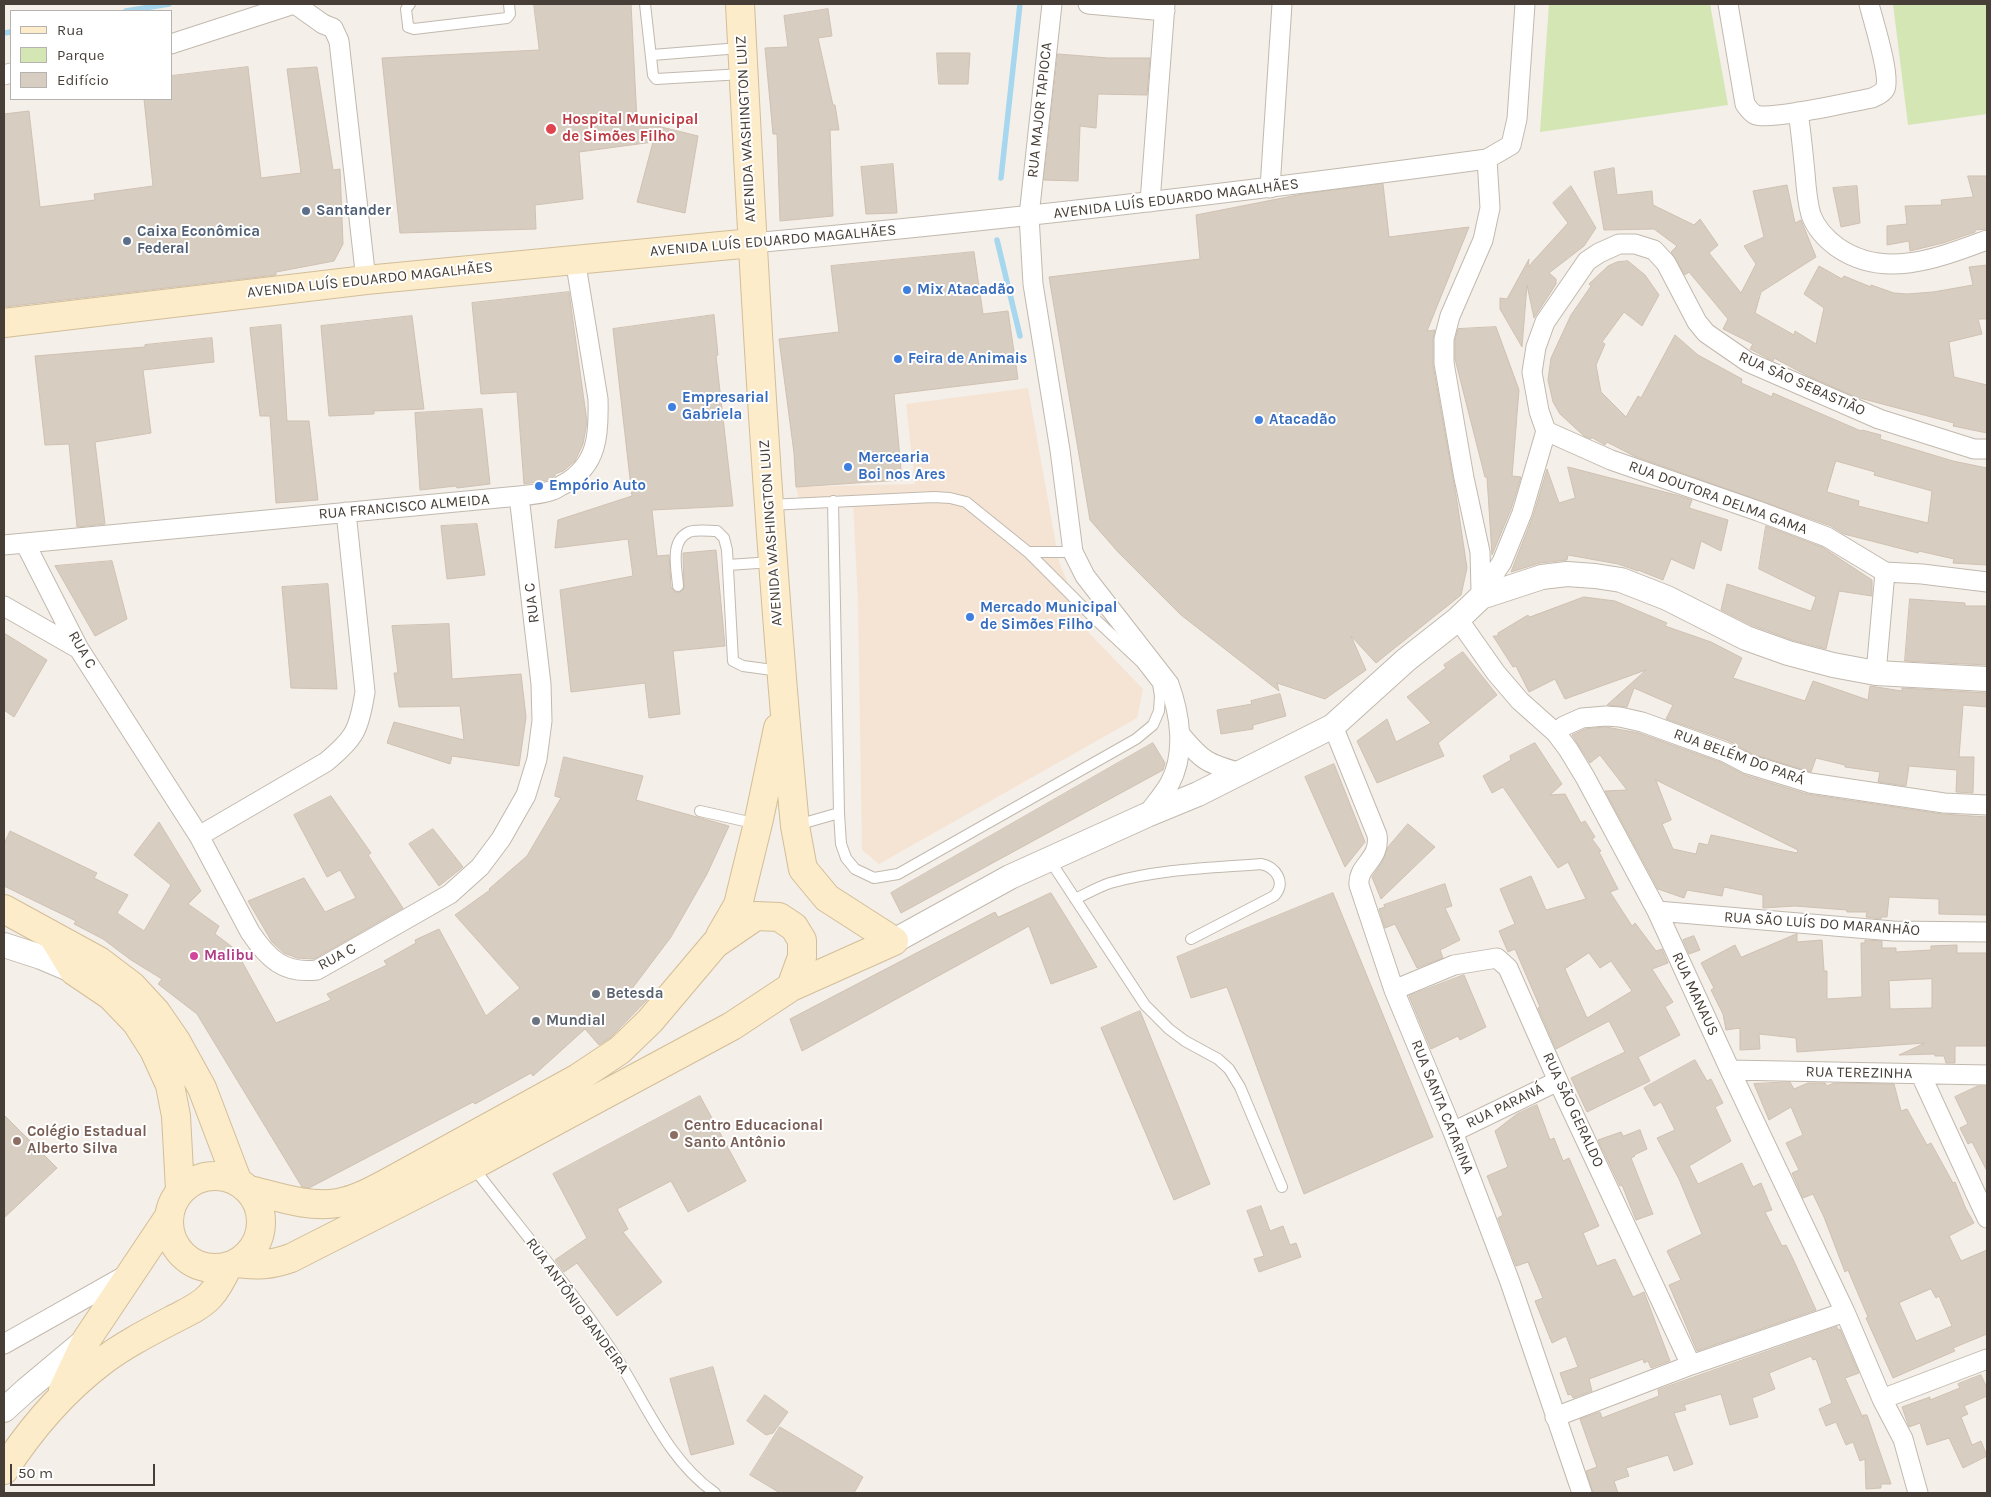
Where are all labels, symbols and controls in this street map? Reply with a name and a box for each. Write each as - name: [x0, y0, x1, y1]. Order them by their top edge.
- legend: [10, 10, 172, 100]
- text: Rua: [57, 21, 84, 39]
- street label: AVENIDA WASHINGTON LUIZ: [732, 35, 760, 223]
- street label: RUA MAJOR TAPIOCA: [1024, 41, 1056, 179]
- text: Parque: [57, 46, 105, 64]
- text: Edifício: [57, 71, 109, 89]
- place label: Hospital Municipal de Simões Filho: [562, 111, 698, 146]
- marker: Hospital Municipal de Simões Filho: [544, 122, 558, 136]
- street label: AVENIDA LUÍS EDUARDO MAGALHÃES: [1052, 175, 1300, 223]
- place label: Santander: [316, 202, 391, 220]
- marker: Santander: [300, 205, 312, 217]
- street label: AVENIDA LUÍS EDUARDO MAGALHÃES: [649, 221, 897, 261]
- place label: Caixa Econômica Federal: [137, 223, 260, 258]
- marker: Caixa Econômica Federal: [121, 235, 133, 247]
- street label: AVENIDA LUÍS EDUARDO MAGALHÃES: [246, 258, 494, 302]
- place label: Mix Atacadão: [917, 281, 1014, 299]
- marker: Mix Atacadão: [901, 284, 913, 296]
- street label: RUA SÃO SEBASTIÃO: [1736, 348, 1868, 420]
- place label: Feira de Animais: [908, 350, 1027, 368]
- marker: Feira de Animais: [892, 353, 904, 365]
- place label: Empresarial Gabriela: [682, 389, 769, 424]
- marker: Empresarial Gabriela: [666, 401, 678, 413]
- place label: Atacadão: [1269, 411, 1336, 429]
- marker: Atacadão: [1253, 414, 1265, 426]
- street label: AVENIDA WASHINGTON LUIZ: [755, 439, 787, 627]
- place label: Mercearia Boi nos Ares: [858, 449, 946, 484]
- street label: RUA DOUTORA DELMA GAMA: [1626, 457, 1810, 539]
- marker: Mercearia Boi nos Ares: [842, 461, 854, 473]
- place label: Empório Auto: [549, 477, 646, 495]
- marker: Empório Auto: [533, 480, 545, 492]
- street label: RUA FRANCISCO ALMEIDA: [318, 491, 490, 523]
- street label: RUA C: [521, 582, 543, 624]
- place label: Mercado Municipal de Simões Filho: [980, 599, 1117, 634]
- marker: Mercado Municipal de Simões Filho: [964, 611, 976, 623]
- street label: RUA C: [64, 628, 100, 672]
- street label: RUA BELÉM DO PARÁ: [1671, 725, 1807, 789]
- street label: RUA SÃO LUÍS DO MARANHÃO: [1723, 908, 1921, 940]
- street label: RUA C: [315, 940, 359, 974]
- place label: Malibu: [204, 947, 254, 965]
- street label: RUA MANAUS: [1668, 949, 1722, 1039]
- marker: Malibu: [188, 950, 200, 962]
- place label: Betesda: [606, 985, 663, 1003]
- marker: Betesda: [590, 988, 602, 1000]
- place label: Mundial: [546, 1012, 605, 1030]
- marker: Mundial: [530, 1015, 542, 1027]
- street label: RUA SANTA CATARINA: [1407, 1037, 1477, 1177]
- street label: RUA SÃO GERALDO: [1539, 1050, 1607, 1170]
- street label: RUA TEREZINHA: [1806, 1063, 1912, 1083]
- street label: RUA PARANÁ: [1463, 1079, 1547, 1133]
- place label: Centro Educacional Santo Antônio: [684, 1117, 823, 1152]
- place label: Colégio Estadual Alberto Silva: [27, 1123, 147, 1158]
- marker: Centro Educacional Santo Antônio: [668, 1129, 680, 1141]
- marker: Colégio Estadual Alberto Silva: [11, 1135, 23, 1147]
- street label: RUA ANTÔNIO BANDEIRA: [522, 1235, 632, 1377]
- scale bar: [12, 1454, 158, 1486]
- text: 50 m: [18, 1464, 53, 1482]

